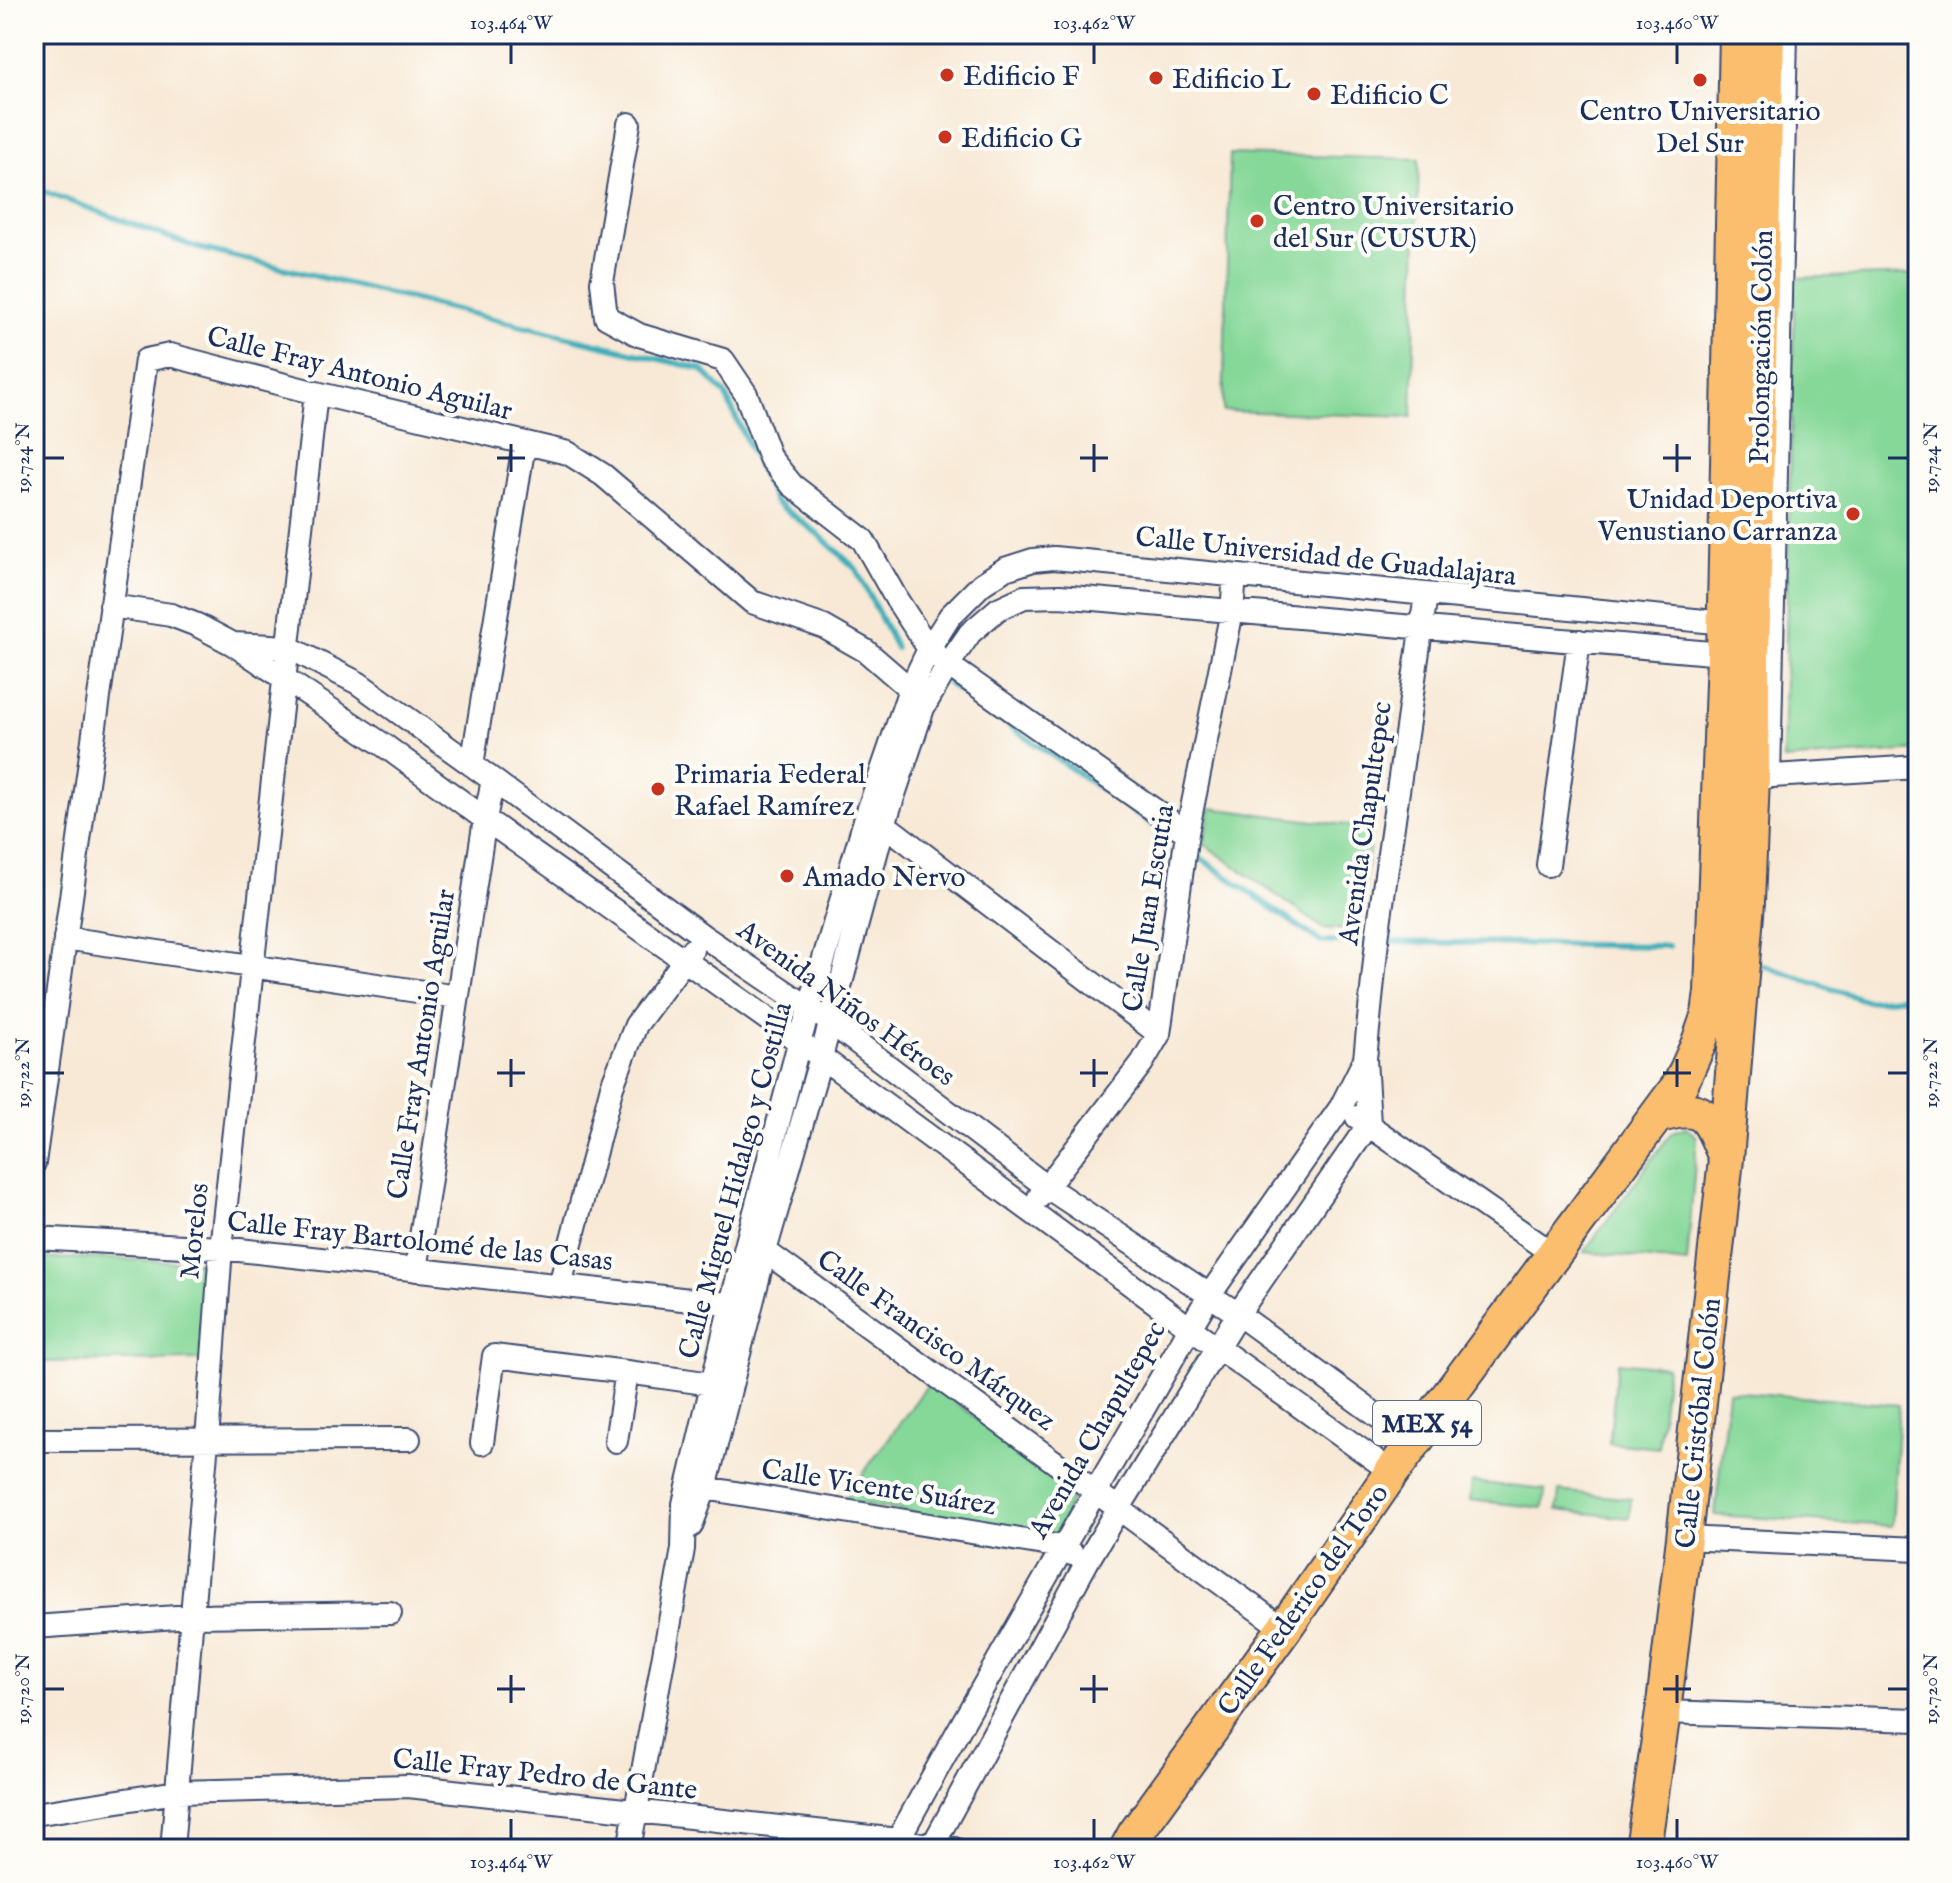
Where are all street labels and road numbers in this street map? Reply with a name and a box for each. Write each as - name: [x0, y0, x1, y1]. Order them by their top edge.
- street label: Prolongación Colón: [1743, 230, 1782, 464]
- street label: Calle Fray Antonio Aguilar: [203, 320, 516, 429]
- street label: Calle Universidad de Guadalajara: [1133, 520, 1519, 595]
- street label: Avenida Chapultepec: [1332, 699, 1401, 948]
- street label: Calle Juan Escutia: [1116, 801, 1183, 1015]
- street label: Calle Fray Antonio Aguilar: [381, 887, 464, 1202]
- street label: Avenida Niños Héroes: [729, 913, 961, 1095]
- street label: Calle Miguel Hidalgo y Costilla: [672, 997, 801, 1363]
- street label: Morelos: [173, 1181, 218, 1281]
- street label: Calle Fray Bartolomé de las Casas: [225, 1205, 614, 1280]
- street label: Calle Francisco Márquez: [809, 1243, 1062, 1439]
- street label: Calle Cristóbal Colón: [1669, 1296, 1730, 1550]
- street label: Avenida Chapultepec: [1021, 1315, 1175, 1546]
- road number: MEX 54: [1373, 1401, 1481, 1445]
- street label: Calle Vicente Suárez: [759, 1453, 999, 1524]
- street label: Calle Federico del Toro: [1211, 1478, 1397, 1723]
- street label: Calle Fray Pedro de Gante: [391, 1742, 699, 1809]

